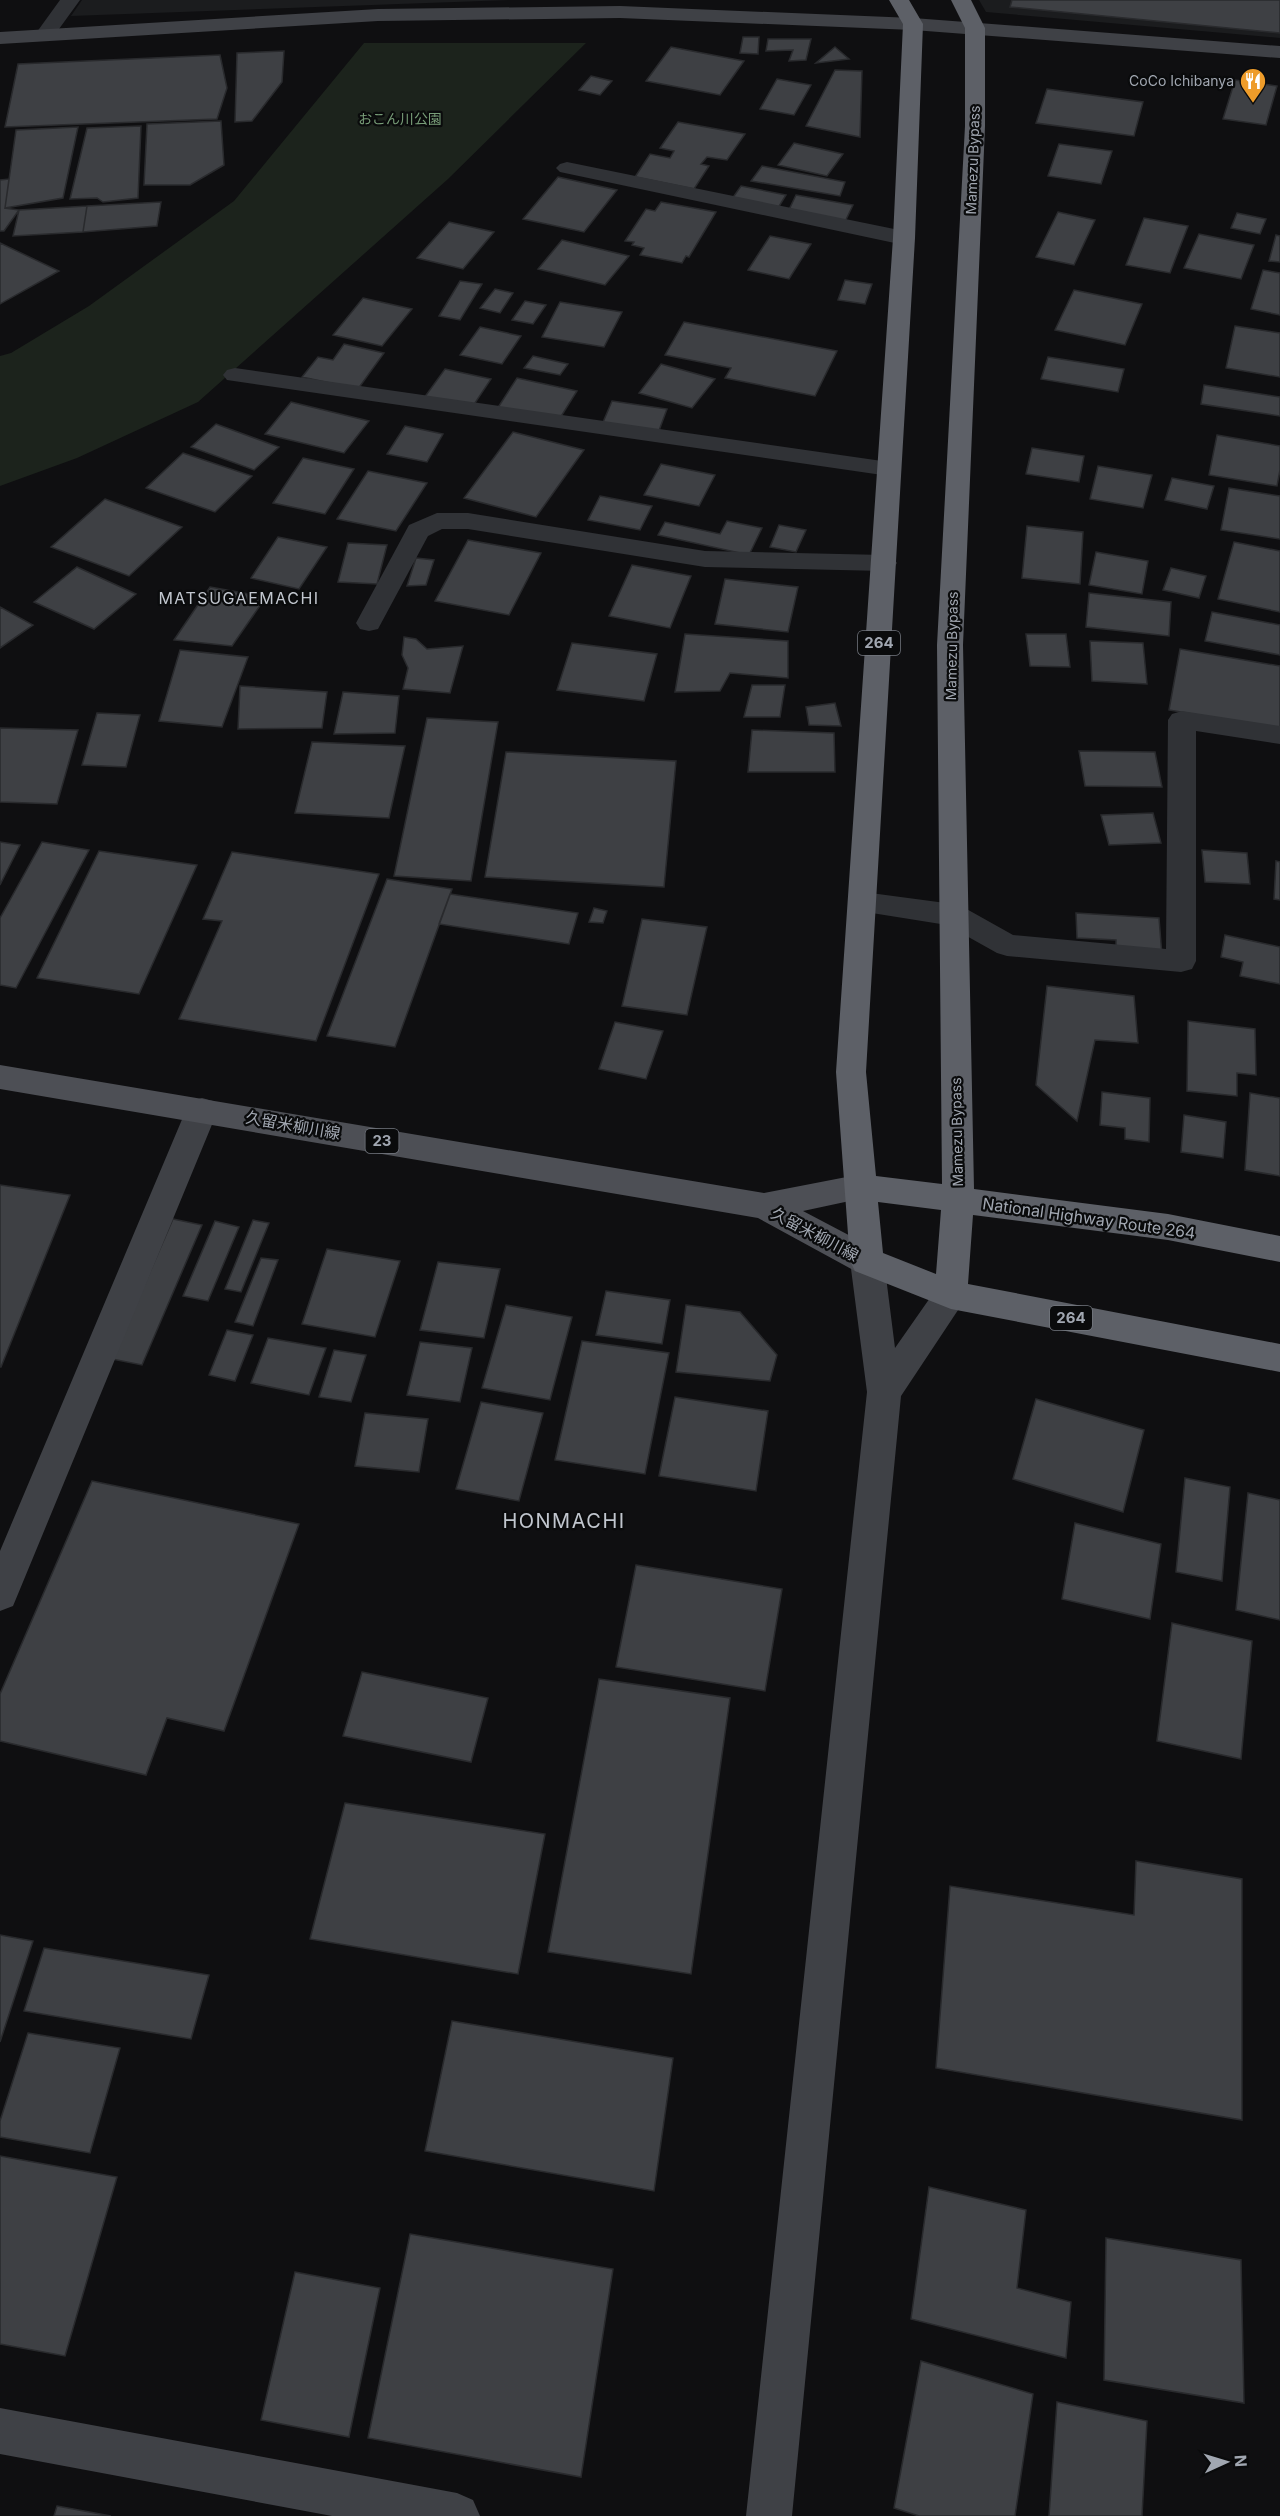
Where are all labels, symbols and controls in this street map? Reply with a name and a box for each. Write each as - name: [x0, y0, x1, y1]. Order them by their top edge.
- restaurant icon: CoCo Ichibanya: [1238, 66, 1268, 104]
- place label: CoCo Ichibanya: [1129, 72, 1234, 89]
- street label: Mamezu Bypass: [962, 105, 983, 215]
- park label: おこん川公園: [358, 110, 442, 127]
- district label: MATSUGAEMACHI: [158, 588, 320, 608]
- street label: Mamezu Bypass: [942, 591, 961, 701]
- road number: 264: [858, 631, 900, 655]
- street label: Mamezu Bypass: [947, 1077, 966, 1187]
- street label: 久留米柳川線: [244, 1107, 342, 1143]
- road number: 23: [366, 1129, 398, 1153]
- street label: National Highway Route 264: [981, 1193, 1197, 1243]
- street label: 久留米柳川線: [768, 1203, 862, 1265]
- road number: 264: [1050, 1306, 1092, 1330]
- district label: HONMACHI: [502, 1509, 626, 1533]
- north arrow: [1196, 2432, 1256, 2492]
- text: N: [1231, 2454, 1251, 2468]

